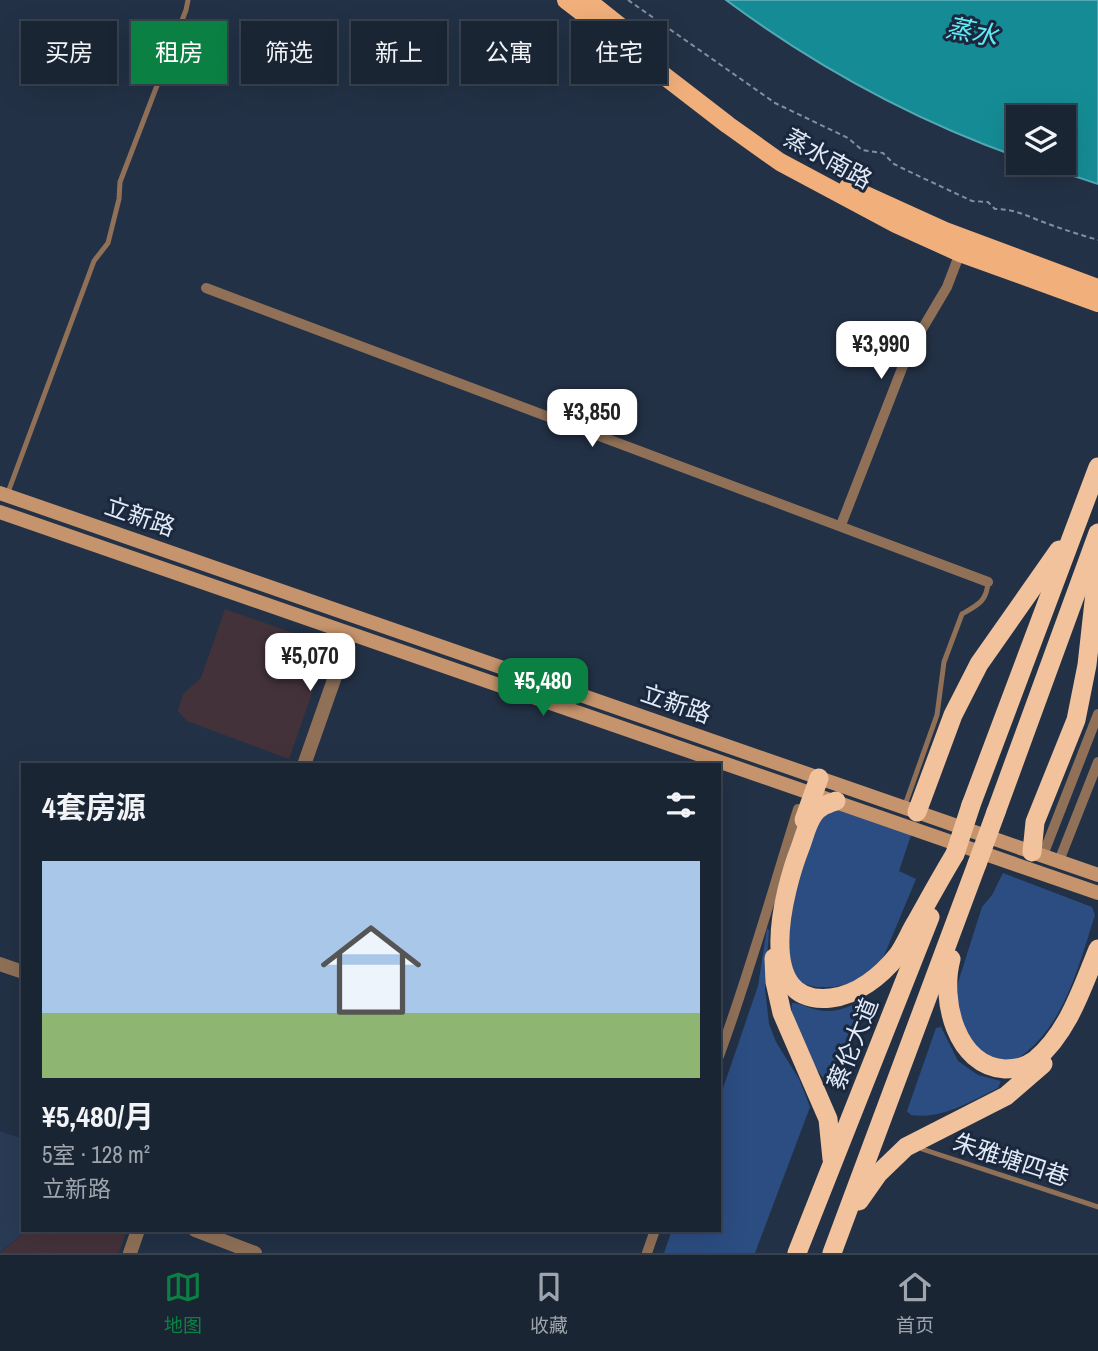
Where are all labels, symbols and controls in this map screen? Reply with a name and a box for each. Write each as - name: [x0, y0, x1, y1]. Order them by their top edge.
- water label: 蒸水: [943, 9, 1002, 54]
- chip: 买房: [21, 21, 117, 84]
- chip: 租房: [131, 21, 227, 84]
- chip: 筛选: [241, 21, 337, 84]
- chip: 新上: [351, 21, 447, 84]
- chip: 公寓: [461, 21, 557, 84]
- chip: 住宅: [571, 21, 667, 84]
- map controls: [1006, 105, 1076, 175]
- button: layers: [1006, 105, 1076, 175]
- street label: 蒸水南路: [779, 121, 878, 195]
- pin: ¥3,990: [824, 322, 938, 381]
- text: ¥3,990: [852, 328, 910, 359]
- pin: ¥3,850: [535, 390, 649, 449]
- text: ¥3,850: [563, 396, 621, 427]
- street label: 立新路: [101, 489, 180, 543]
- pin: ¥5,070: [253, 634, 367, 693]
- text: ¥5,070: [281, 640, 339, 671]
- pin: ¥5,480: [486, 658, 600, 718]
- text: ¥5,480: [514, 665, 572, 696]
- street label: 立新路: [637, 676, 716, 730]
- icon: filters: [662, 786, 700, 824]
- text: 4套房源: [42, 787, 146, 827]
- icon: home: [308, 907, 434, 1033]
- street label: 蔡伦大道: [819, 993, 885, 1094]
- text: ¥5,480/月: [42, 1096, 154, 1136]
- street label: 朱雅塘四巷: [949, 1125, 1073, 1193]
- text: 5室 · 128 m²: [42, 1139, 150, 1170]
- text: 立新路: [42, 1173, 111, 1204]
- tab: 地图: [164, 1268, 202, 1338]
- tab: 收藏: [530, 1268, 568, 1338]
- tab: 首页: [896, 1268, 934, 1338]

